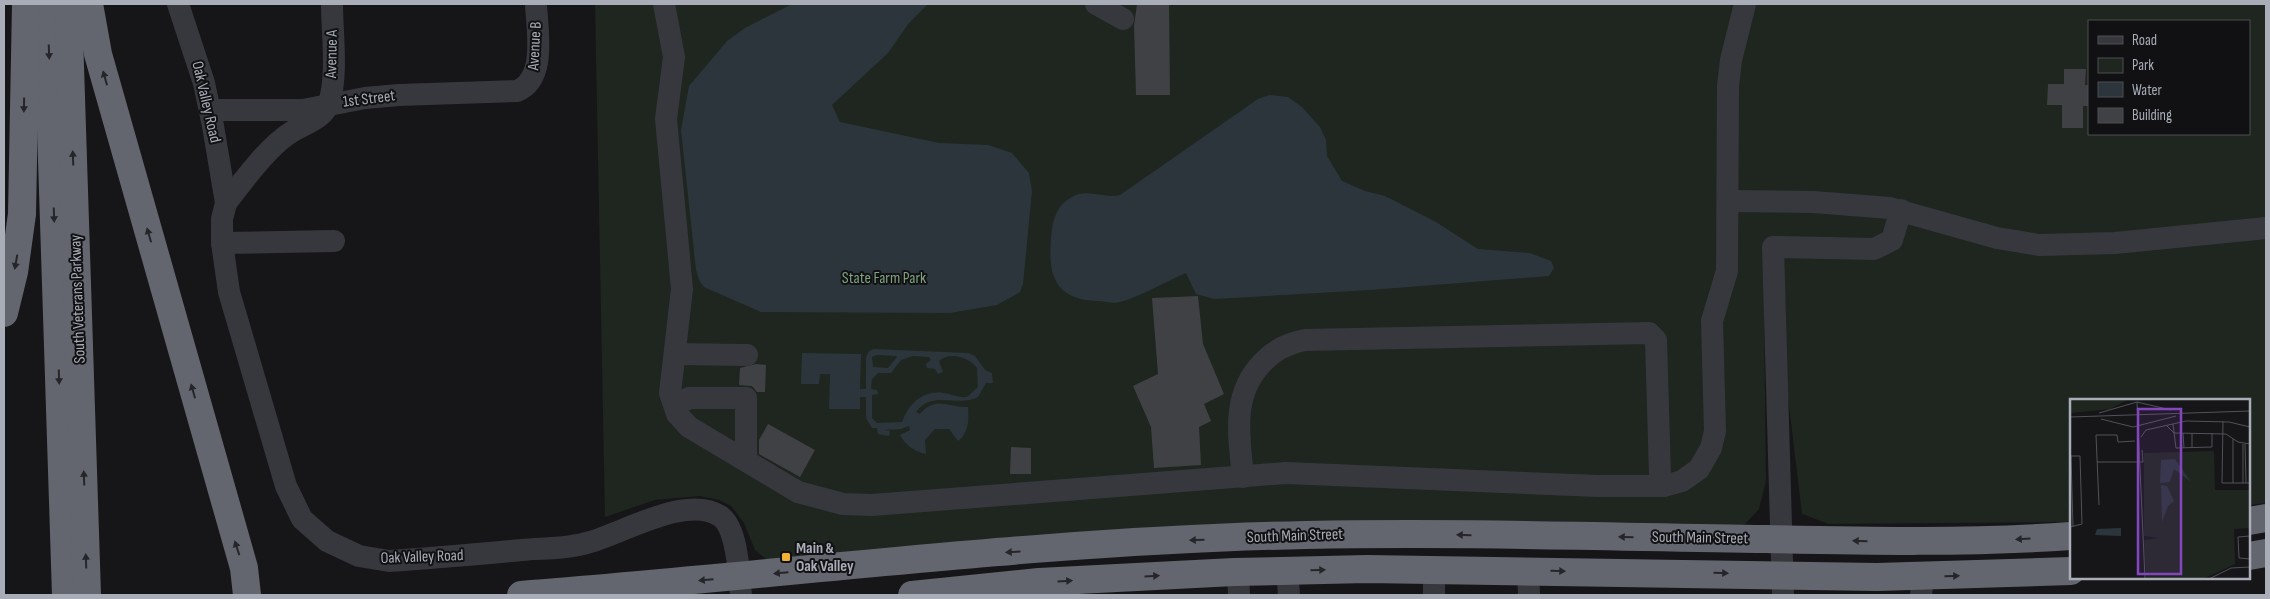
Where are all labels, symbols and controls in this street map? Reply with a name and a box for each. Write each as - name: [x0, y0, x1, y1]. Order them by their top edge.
- legend: [2088, 20, 2250, 135]
- street label: Avenue B: [524, 21, 546, 72]
- street label: Avenue A: [322, 29, 342, 79]
- text: Road: [2132, 31, 2157, 50]
- one-way arrow: [45, 45, 53, 61]
- text: Park: [2132, 56, 2154, 75]
- street label: Oak Valley Road: [187, 59, 225, 145]
- one-way arrow: [101, 71, 109, 86]
- text: Water: [2132, 81, 2163, 100]
- street label: 1st Street: [342, 86, 396, 112]
- one-way arrow: [20, 97, 28, 113]
- text: Building: [2132, 106, 2172, 125]
- one-way arrow: [69, 150, 77, 166]
- one-way arrow: [50, 207, 58, 223]
- one-way arrow: [145, 227, 153, 242]
- street label: South Veterans Parkway: [66, 234, 90, 364]
- one-way arrow: [11, 255, 19, 271]
- park label: State Farm Park: [842, 269, 926, 288]
- one-way arrow: [56, 370, 64, 386]
- one-way arrow: [188, 384, 196, 399]
- inset map: [2070, 399, 2250, 579]
- one-way arrow: [79, 470, 87, 486]
- street label: South Main Street: [1247, 525, 1344, 547]
- street label: South Main Street: [1652, 528, 1748, 548]
- one-way arrow: [1456, 531, 1472, 539]
- one-way arrow: [1618, 533, 1634, 541]
- one-way arrow: [1188, 536, 1204, 544]
- one-way arrow: [2014, 536, 2030, 544]
- one-way arrow: [1852, 537, 1868, 545]
- place label: Main & Oak Valley: [796, 539, 854, 576]
- one-way arrow: [233, 540, 240, 555]
- street label: Oak Valley Road: [380, 546, 464, 568]
- one-way arrow: [1004, 548, 1020, 556]
- marker: Main & Oak Valley: [780, 551, 792, 563]
- one-way arrow: [82, 553, 90, 569]
- one-way arrow: [1310, 566, 1326, 574]
- one-way arrow: [1550, 567, 1566, 575]
- one-way arrow: [773, 569, 789, 577]
- one-way arrow: [1713, 569, 1729, 577]
- one-way arrow: [1144, 572, 1160, 580]
- one-way arrow: [1944, 572, 1960, 580]
- one-way arrow: [697, 576, 713, 584]
- one-way arrow: [1057, 576, 1073, 584]

